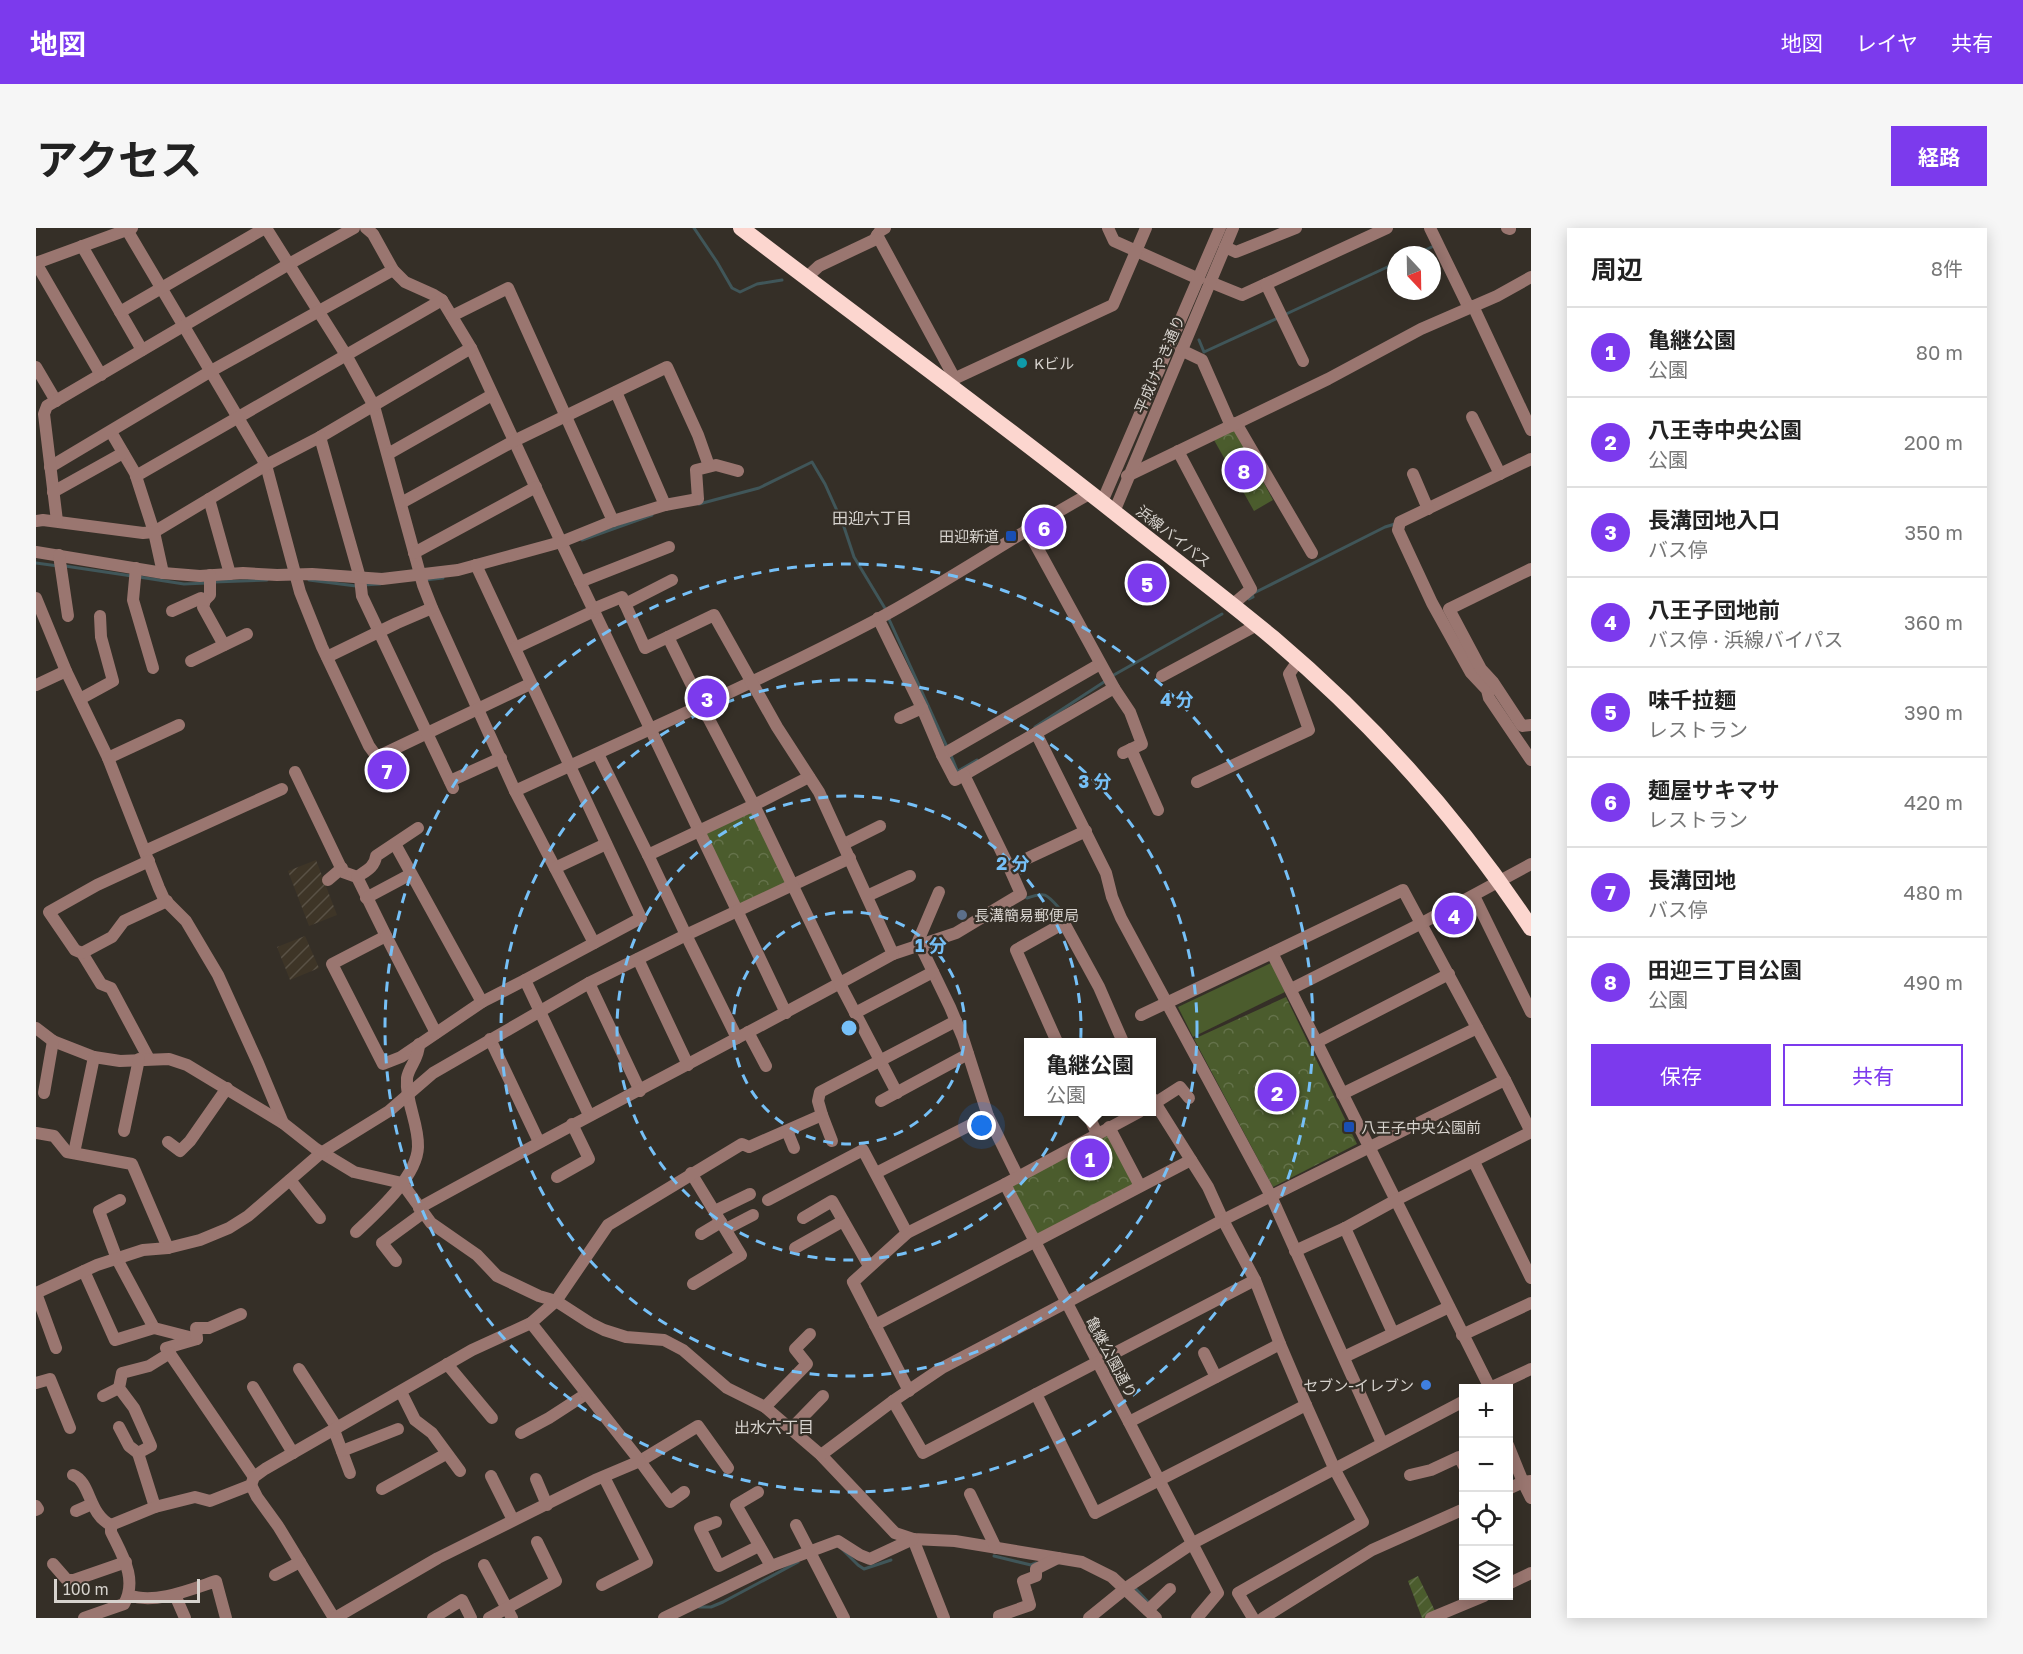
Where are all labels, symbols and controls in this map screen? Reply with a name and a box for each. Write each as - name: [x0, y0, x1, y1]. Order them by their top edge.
- text: 地図: [30, 27, 86, 60]
- text: 地図: [1781, 30, 1823, 56]
- text: レイヤ: [1856, 30, 1918, 56]
- text: 共有: [1951, 30, 1993, 56]
- button: 経路: [1891, 126, 1987, 186]
- text: アクセス: [36, 134, 202, 184]
- north arrow: [1387, 246, 1441, 300]
- text: 周辺: [1591, 254, 1643, 285]
- text: 8件: [1931, 256, 1963, 280]
- street label: 平成けやき通り: [1130, 312, 1188, 416]
- text: 亀継公園: [1648, 326, 1736, 353]
- text: 1: [1605, 340, 1616, 364]
- text: 80 m: [1916, 340, 1963, 364]
- place label: Kビル: [1034, 354, 1074, 372]
- marker: Kビル: [1015, 356, 1029, 370]
- text: 公園: [1648, 357, 1688, 381]
- text: 八王寺中央公園: [1648, 416, 1802, 443]
- text: 2: [1604, 430, 1617, 454]
- text: 200 m: [1904, 430, 1963, 454]
- text: 公園: [1648, 447, 1688, 471]
- pin: 8: [1224, 448, 1264, 492]
- street label: 浜線バイパス: [1133, 501, 1215, 571]
- pin: 6: [1024, 504, 1064, 550]
- text: 長溝団地入口: [1648, 506, 1780, 533]
- district label: 田迎六丁目: [832, 508, 912, 528]
- text: 3: [1604, 520, 1617, 544]
- text: 350 m: [1905, 520, 1963, 544]
- place label: 田迎新道: [939, 527, 999, 545]
- marker: 田迎新道: [1004, 529, 1018, 543]
- text: バス停: [1648, 537, 1708, 561]
- pin: 5: [1128, 560, 1166, 606]
- text: 八王子団地前: [1648, 596, 1780, 623]
- text: 4: [1604, 610, 1617, 634]
- text: 360 m: [1904, 610, 1963, 634]
- text: バス停 · 浜線バイパス: [1648, 627, 1844, 651]
- pin: 3: [688, 676, 726, 720]
- text: 味千拉麵: [1648, 686, 1736, 713]
- text: 4 分: [1160, 688, 1194, 710]
- text: 5: [1604, 700, 1617, 724]
- text: 390 m: [1904, 700, 1963, 724]
- text: レストラン: [1648, 717, 1748, 741]
- pin: 7: [368, 748, 406, 792]
- text: 3 分: [1078, 770, 1112, 792]
- text: 麺屋サキマサ: [1648, 776, 1780, 803]
- text: 6: [1604, 790, 1617, 814]
- text: 420 m: [1904, 790, 1963, 814]
- text: レストラン: [1648, 807, 1748, 831]
- text: 2 分: [996, 852, 1030, 874]
- text: 長溝団地: [1648, 866, 1736, 893]
- text: 7: [1605, 880, 1616, 904]
- text: 480 m: [1904, 880, 1963, 904]
- pin: 4: [1434, 892, 1474, 938]
- text: バス停: [1648, 897, 1708, 921]
- place label: 長溝簡易郵便局: [974, 906, 1079, 924]
- marker: 長溝簡易郵便局: [955, 908, 969, 922]
- text: 1 分: [915, 934, 947, 956]
- text: 田迎三丁目公園: [1648, 956, 1802, 983]
- text: 8: [1604, 970, 1617, 994]
- text: 490 m: [1904, 970, 1963, 994]
- text: 公園: [1648, 987, 1688, 1011]
- centre of rings: [839, 1018, 859, 1038]
- popup: [1024, 1038, 1156, 1116]
- button: 保存: [1591, 1044, 1771, 1106]
- button: 共有: [1783, 1044, 1963, 1106]
- text: 亀継公園: [1046, 1051, 1134, 1078]
- pin: 2: [1258, 1070, 1296, 1114]
- text: 公園: [1046, 1082, 1086, 1106]
- your location: [967, 1111, 996, 1140]
- place label: 八王子中央公園前: [1361, 1118, 1481, 1136]
- marker: 八王子中央公園前: [1342, 1120, 1356, 1134]
- pin: 1: [1070, 1136, 1110, 1180]
- street label: 亀継公園通り: [1083, 1313, 1141, 1401]
- place label: セブン-イレブン: [1303, 1376, 1414, 1394]
- marker: セブン-イレブン: [1419, 1378, 1433, 1392]
- map controls: [1459, 1384, 1513, 1600]
- button: +: [1459, 1384, 1513, 1438]
- district label: 出水六丁目: [734, 1417, 814, 1437]
- button: −: [1459, 1438, 1513, 1492]
- button: locate: [1459, 1492, 1513, 1546]
- button: layers: [1459, 1546, 1513, 1600]
- scale bar: [54, 1576, 200, 1604]
- text: 100 m: [63, 1579, 109, 1599]

